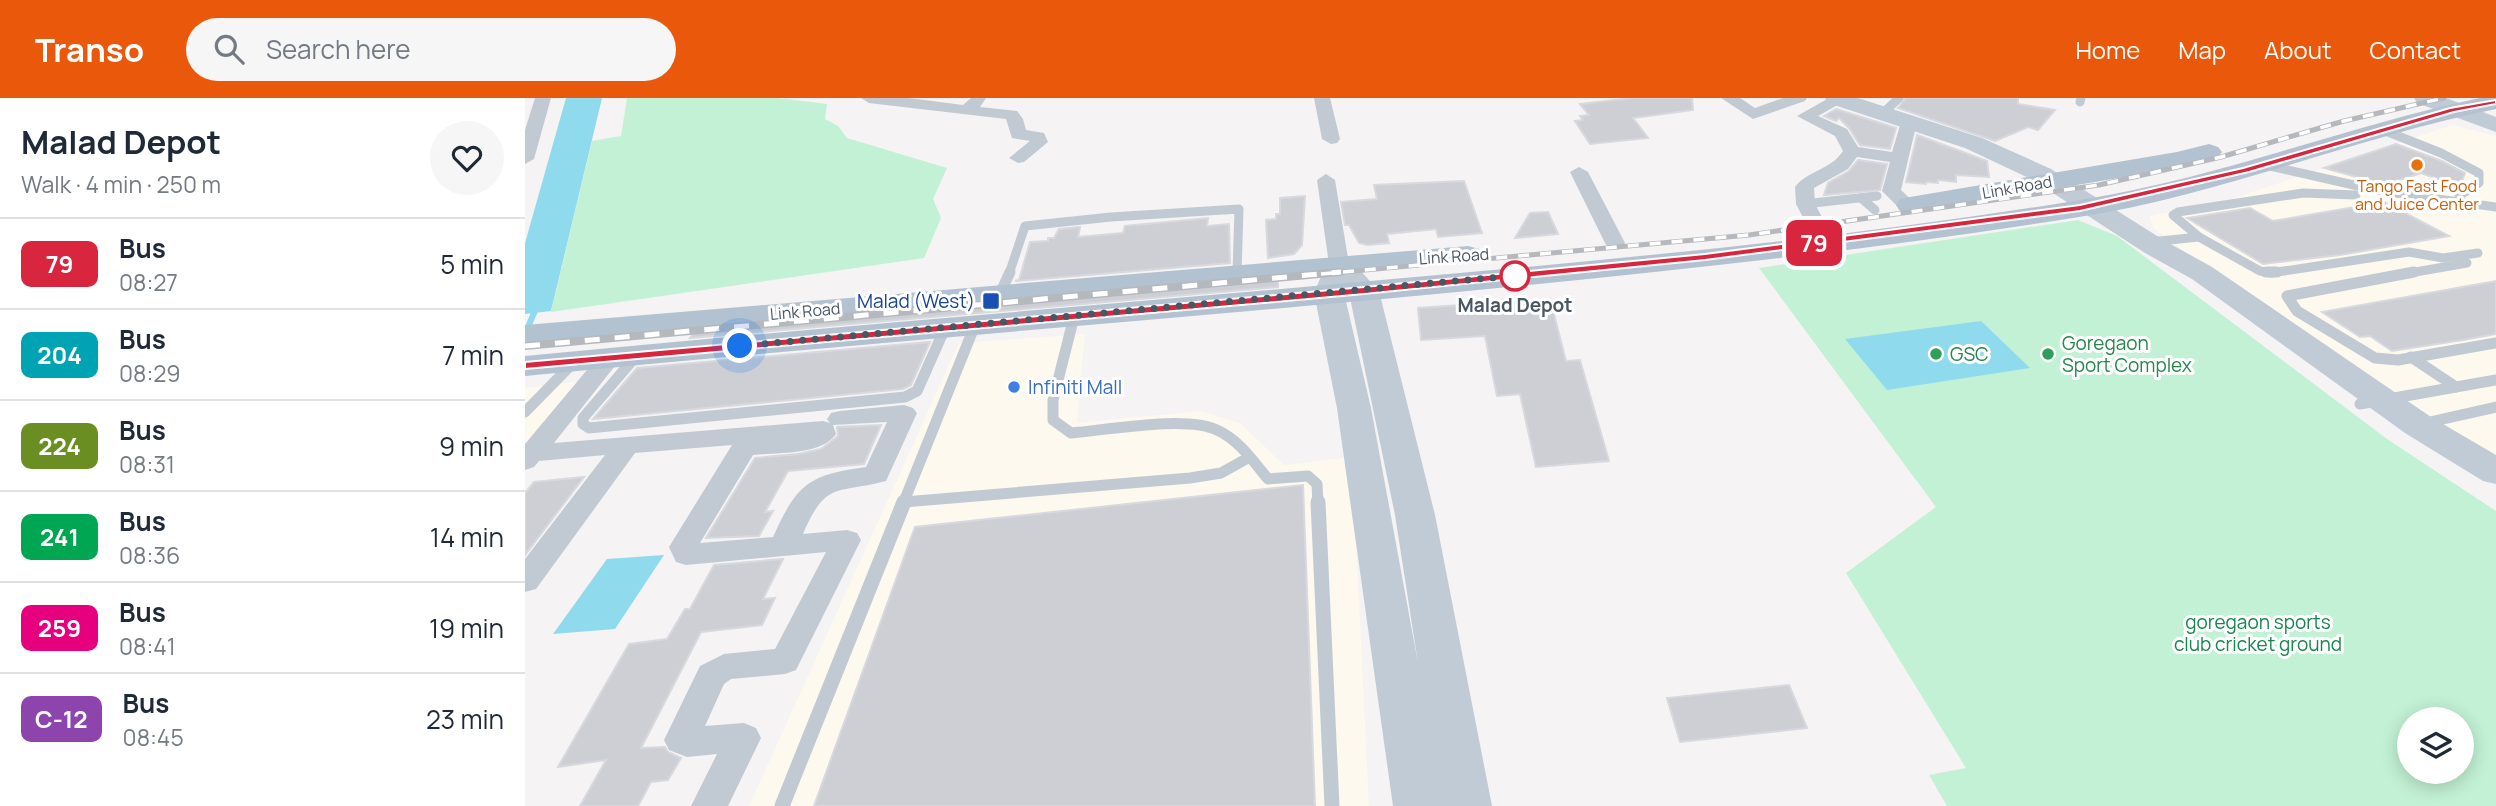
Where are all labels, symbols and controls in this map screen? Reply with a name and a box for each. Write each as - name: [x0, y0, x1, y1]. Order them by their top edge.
- search box: [186, 18, 676, 81]
- text: Transo: [35, 27, 144, 72]
- icon: search: [210, 30, 248, 68]
- text: Search here: [266, 31, 411, 67]
- text: Home: [2075, 33, 2140, 66]
- text: Map: [2178, 33, 2226, 66]
- text: About: [2264, 33, 2332, 66]
- text: Contact: [2370, 33, 2461, 66]
- text: Malad Depot: [21, 119, 221, 164]
- button: heart: [430, 121, 504, 195]
- marker: Tango Fast Food and Juice Center: [2409, 157, 2425, 173]
- text: Walk · 4 min · 250 m: [21, 168, 221, 200]
- street label: Link Road: [1980, 170, 2054, 204]
- place label: Tango Fast Food and Juice Center: [2355, 175, 2479, 215]
- line badge: 79: [1783, 220, 1845, 266]
- text: 79: [1800, 226, 1828, 259]
- text: Bus: [119, 230, 166, 266]
- street label: Link Road: [1418, 243, 1490, 269]
- text: 5 min: [440, 246, 504, 282]
- text: 79: [46, 247, 73, 280]
- marker: Malad Depot: [1500, 261, 1530, 291]
- text: 08:27: [119, 266, 178, 298]
- place label: Malad (West): [857, 288, 975, 314]
- marker: Malad (West): [981, 291, 1001, 311]
- place label: Malad Depot: [1457, 292, 1573, 318]
- street label: Link Road: [769, 297, 841, 325]
- text: Bus: [119, 321, 166, 357]
- your location: [722, 328, 757, 363]
- place label: Goregaon Sport Complex: [2062, 330, 2192, 378]
- text: 7 min: [442, 337, 504, 373]
- text: 204: [37, 338, 82, 371]
- place label: GSC: [1950, 341, 1989, 367]
- marker: GSC: [1928, 346, 1944, 362]
- marker: Goregaon Sport Complex: [2040, 346, 2056, 362]
- text: 08:29: [119, 357, 181, 389]
- place label: Infiniti Mall: [1028, 374, 1122, 400]
- marker: Infiniti Mall: [1006, 379, 1022, 395]
- text: Bus: [119, 412, 166, 448]
- text: 9 min: [439, 428, 504, 464]
- text: 224: [38, 429, 81, 462]
- text: 08:31: [119, 448, 175, 480]
- text: Bus: [119, 503, 166, 539]
- text: 14 min: [430, 519, 504, 555]
- text: 241: [40, 520, 79, 553]
- text: 08:36: [119, 539, 180, 571]
- text: Bus: [119, 594, 166, 630]
- park label: goregaon sports club cricket ground: [2174, 609, 2342, 657]
- text: 19 min: [429, 610, 504, 646]
- text: 259: [38, 611, 81, 644]
- text: 08:41: [119, 630, 176, 662]
- text: Bus: [123, 685, 169, 721]
- text: 23 min: [426, 701, 504, 737]
- text: C-12: [35, 702, 88, 735]
- map controls: [2397, 707, 2474, 784]
- button: layers: [2397, 707, 2474, 784]
- text: 08:45: [123, 721, 184, 753]

